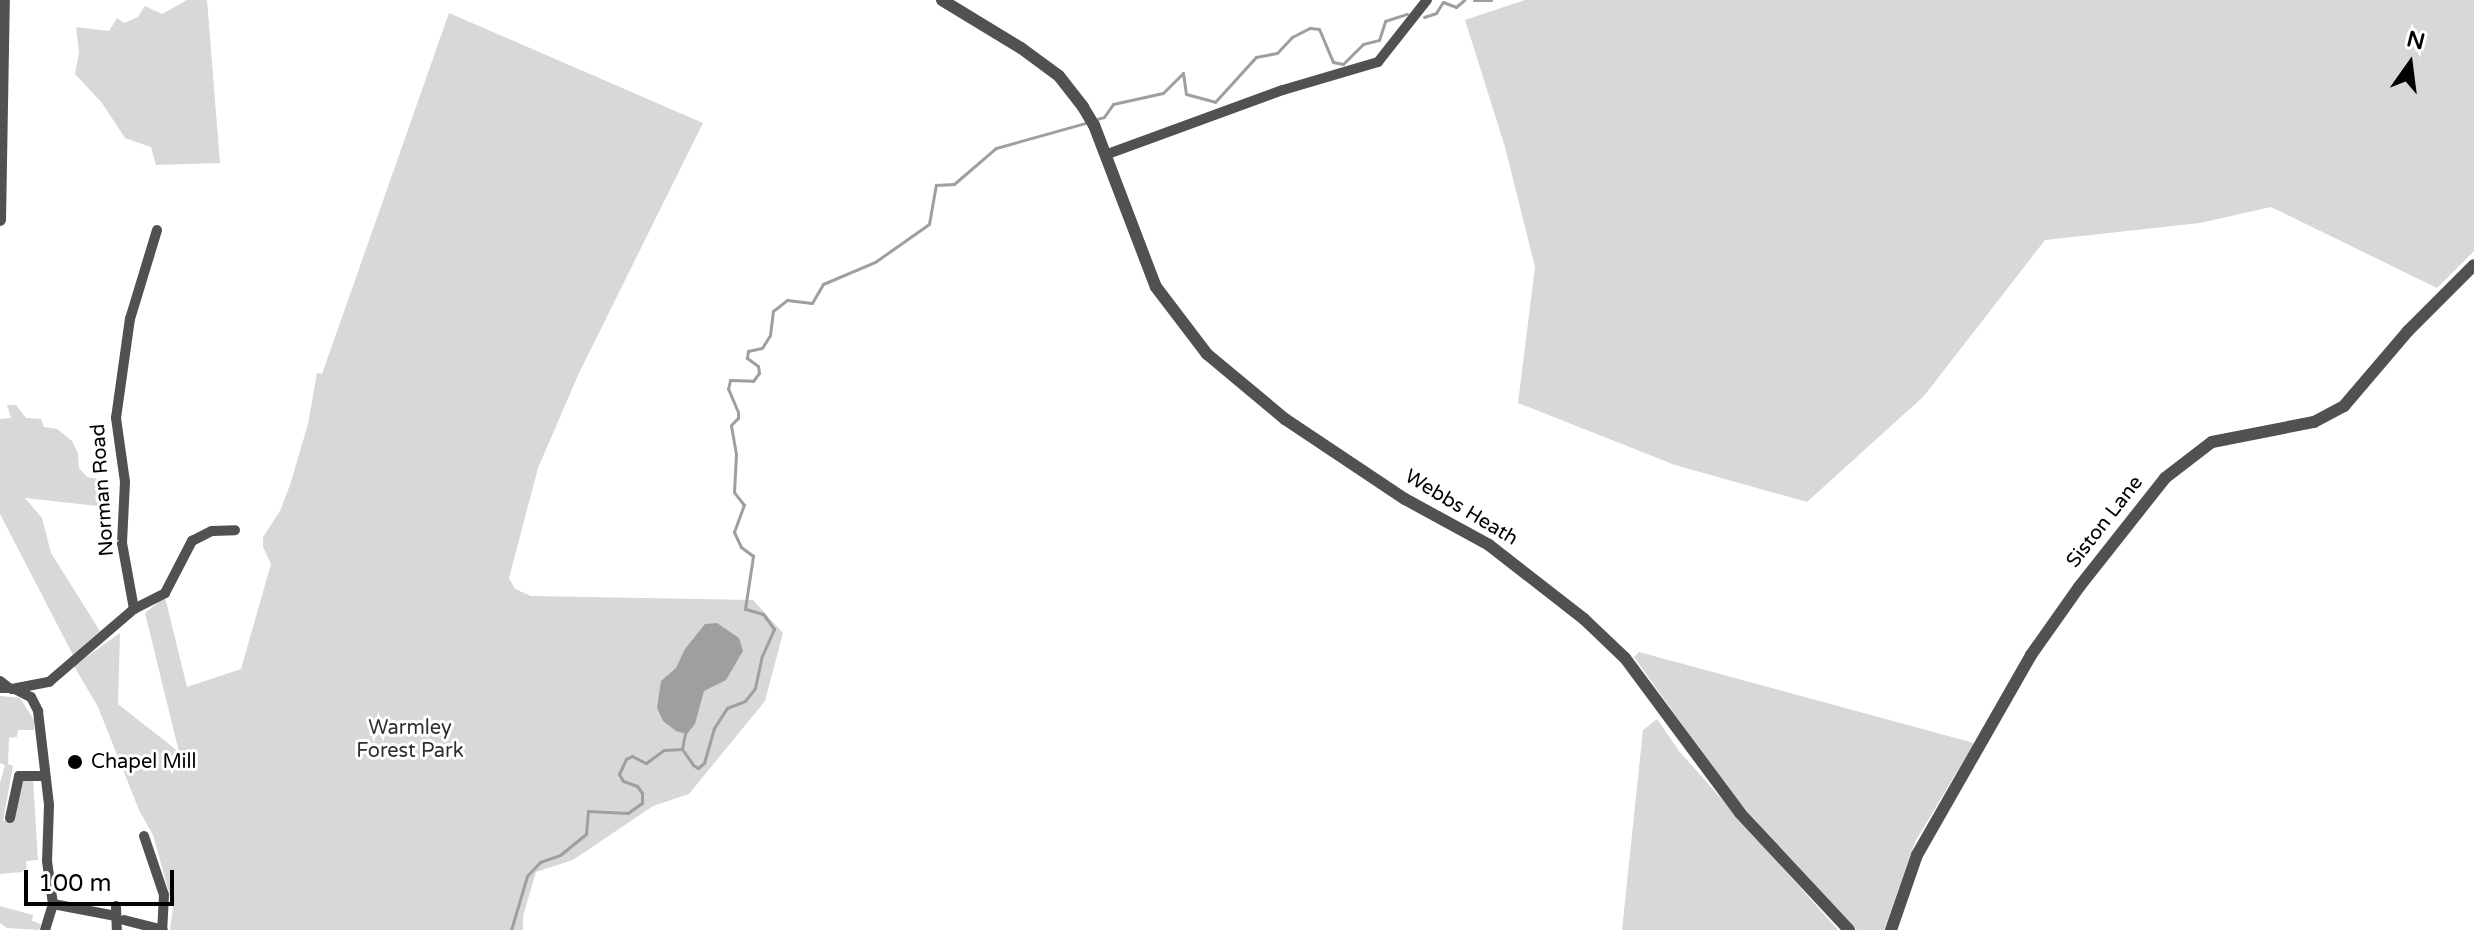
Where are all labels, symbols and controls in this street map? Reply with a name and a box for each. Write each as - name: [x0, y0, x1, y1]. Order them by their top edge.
- north arrow: [2370, 24, 2450, 104]
- text: N: [2404, 26, 2428, 55]
- street label: Norman Road: [86, 423, 120, 557]
- street label: Webbs Heath: [1400, 465, 1522, 551]
- street label: Siston Lane: [2062, 471, 2148, 573]
- park label: Warmley Forest Park: [356, 716, 464, 763]
- place label: Chapel Mill: [91, 750, 196, 774]
- marker: Chapel Mill: [66, 753, 84, 771]
- scale bar: [28, 854, 178, 904]
- text: 100 m: [38, 869, 112, 898]

